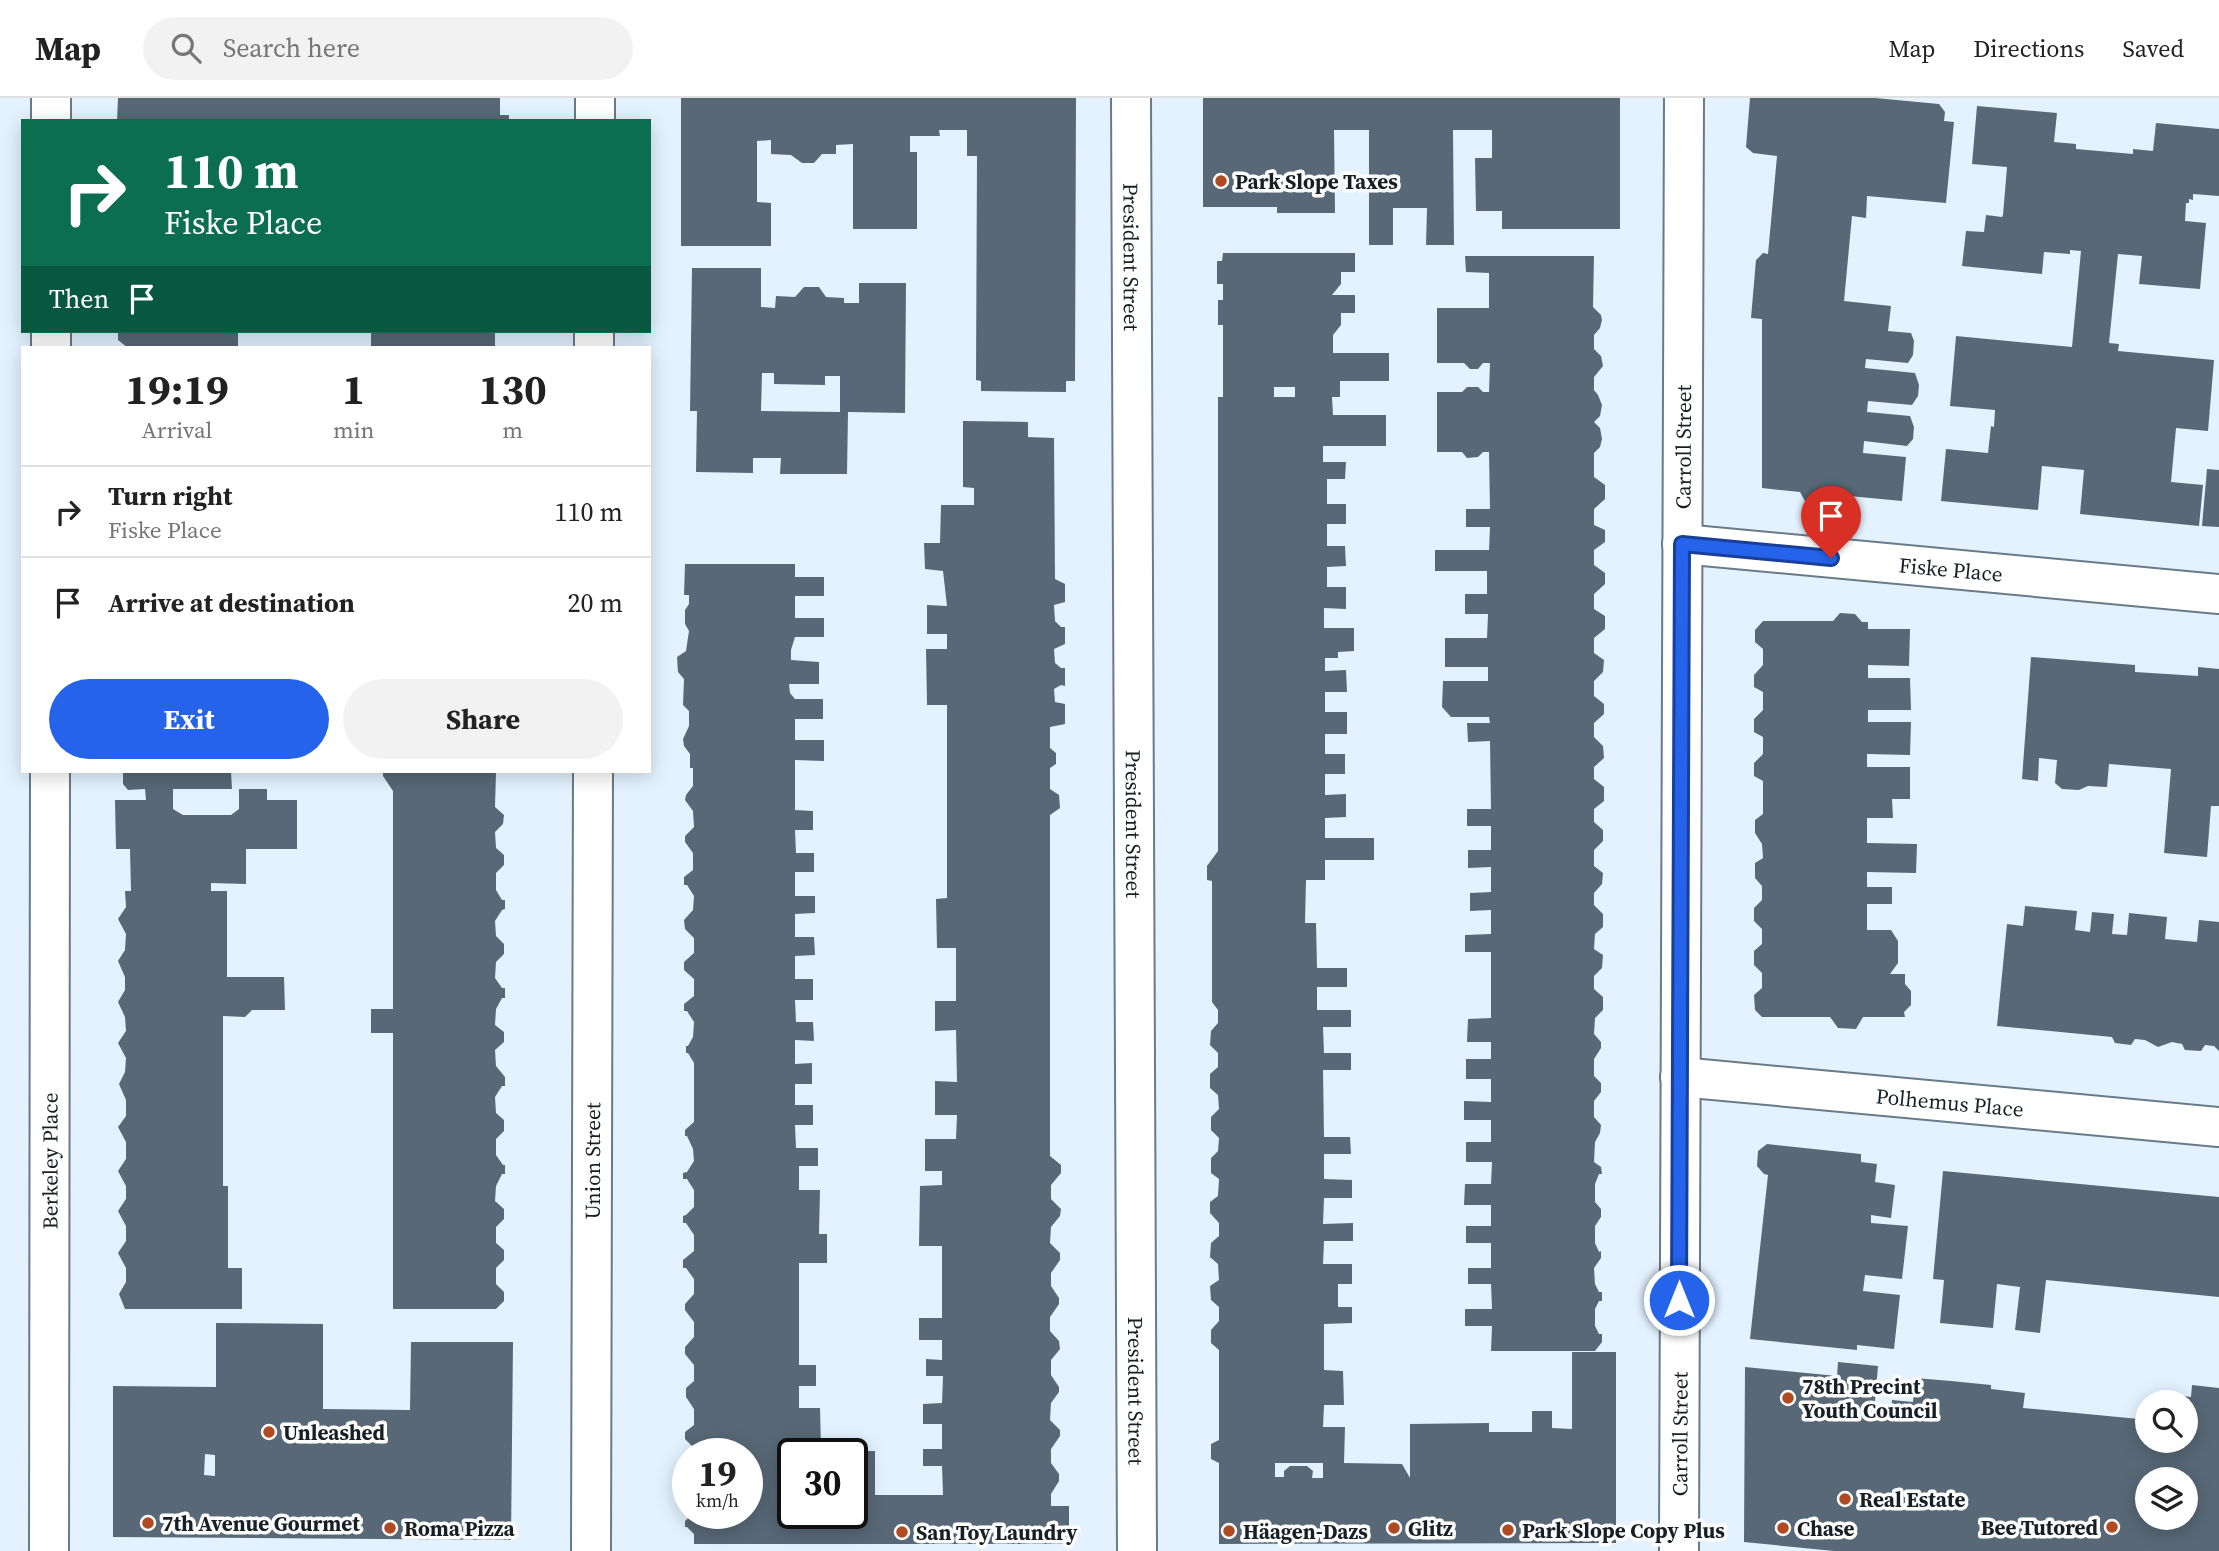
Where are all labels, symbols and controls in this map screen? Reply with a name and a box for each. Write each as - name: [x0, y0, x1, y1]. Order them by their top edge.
- search box: [143, 17, 633, 80]
- text: Map: [35, 26, 101, 71]
- icon: search: [167, 29, 205, 67]
- text: Search here: [223, 30, 360, 66]
- text: Map: [1888, 32, 1935, 65]
- text: Directions: [1973, 32, 2084, 65]
- text: Saved: [2122, 32, 2184, 65]
- text: 110 m: [164, 137, 299, 204]
- icon: right: [49, 147, 140, 238]
- place label: Park Slope Taxes: [1235, 167, 1398, 196]
- marker: Park Slope Taxes: [1213, 173, 1229, 189]
- street label: President Street: [1117, 183, 1146, 331]
- text: Fiske Place: [164, 201, 322, 245]
- icon: arrive: [123, 280, 161, 318]
- text: Then: [49, 281, 109, 317]
- text: 19:19: [125, 360, 229, 418]
- text: 1: [342, 360, 365, 418]
- text: 130: [479, 360, 547, 418]
- street label: Carroll Street: [1668, 385, 1698, 509]
- text: Arrival: [141, 414, 212, 446]
- text: min: [333, 414, 374, 446]
- text: m: [502, 414, 523, 446]
- text: Turn right: [108, 478, 232, 514]
- pin: [1801, 486, 1861, 558]
- icon: right: [49, 493, 87, 531]
- text: 110 m: [555, 494, 623, 530]
- icon: arrive: [1812, 497, 1850, 535]
- text: Fiske Place: [108, 514, 222, 546]
- street label: Fiske Place: [1898, 550, 2004, 588]
- icon: arrive: [49, 584, 87, 622]
- text: Arrive at destination: [108, 585, 355, 621]
- text: 20 m: [568, 585, 623, 621]
- button: Exit: [49, 679, 329, 759]
- button: Share: [343, 679, 623, 759]
- street label: President Street: [1119, 750, 1149, 898]
- street label: Polhemus Place: [1875, 1081, 2025, 1123]
- street label: Berkeley Place: [35, 1093, 64, 1229]
- street label: Union Street: [577, 1102, 607, 1220]
- position arrow: [1642, 1263, 1716, 1337]
- street label: President Street: [1122, 1317, 1151, 1465]
- street label: Carroll Street: [1665, 1372, 1694, 1496]
- place label: 78th Precint Youth Council: [1802, 1372, 1938, 1425]
- marker: 78th Precint Youth Council: [1780, 1390, 1796, 1406]
- map controls: [2135, 1390, 2198, 1530]
- button: search: [2135, 1390, 2198, 1453]
- place label: Unleashed: [283, 1418, 386, 1447]
- marker: Unleashed: [261, 1424, 277, 1440]
- speed limit sign: 30: [777, 1438, 868, 1529]
- text: 19: [699, 1450, 736, 1498]
- button: layers: [2135, 1467, 2198, 1530]
- place label: Real Estate: [1859, 1485, 1965, 1514]
- text: km/h: [696, 1488, 739, 1513]
- marker: Real Estate: [1837, 1491, 1853, 1507]
- place label: 7th Avenue Gourmet: [162, 1509, 360, 1538]
- place label: Bee Tutored: [1981, 1513, 2099, 1542]
- place label: Roma Pizza: [404, 1514, 515, 1543]
- place label: Glitz: [1408, 1514, 1453, 1543]
- place label: Chase: [1797, 1514, 1855, 1543]
- marker: 7th Avenue Gourmet: [140, 1515, 156, 1531]
- place label: Park Slope Copy Plus: [1522, 1516, 1725, 1545]
- place label: Häagen-Dazs: [1243, 1517, 1368, 1546]
- place label: San Toy Laundry: [916, 1518, 1078, 1547]
- marker: Bee Tutored: [2104, 1519, 2120, 1535]
- marker: Roma Pizza: [382, 1520, 398, 1536]
- marker: Glitz: [1386, 1520, 1402, 1536]
- marker: Chase: [1775, 1520, 1791, 1536]
- marker: Park Slope Copy Plus: [1500, 1522, 1516, 1538]
- marker: Häagen-Dazs: [1221, 1523, 1237, 1539]
- marker: San Toy Laundry: [894, 1524, 910, 1540]

